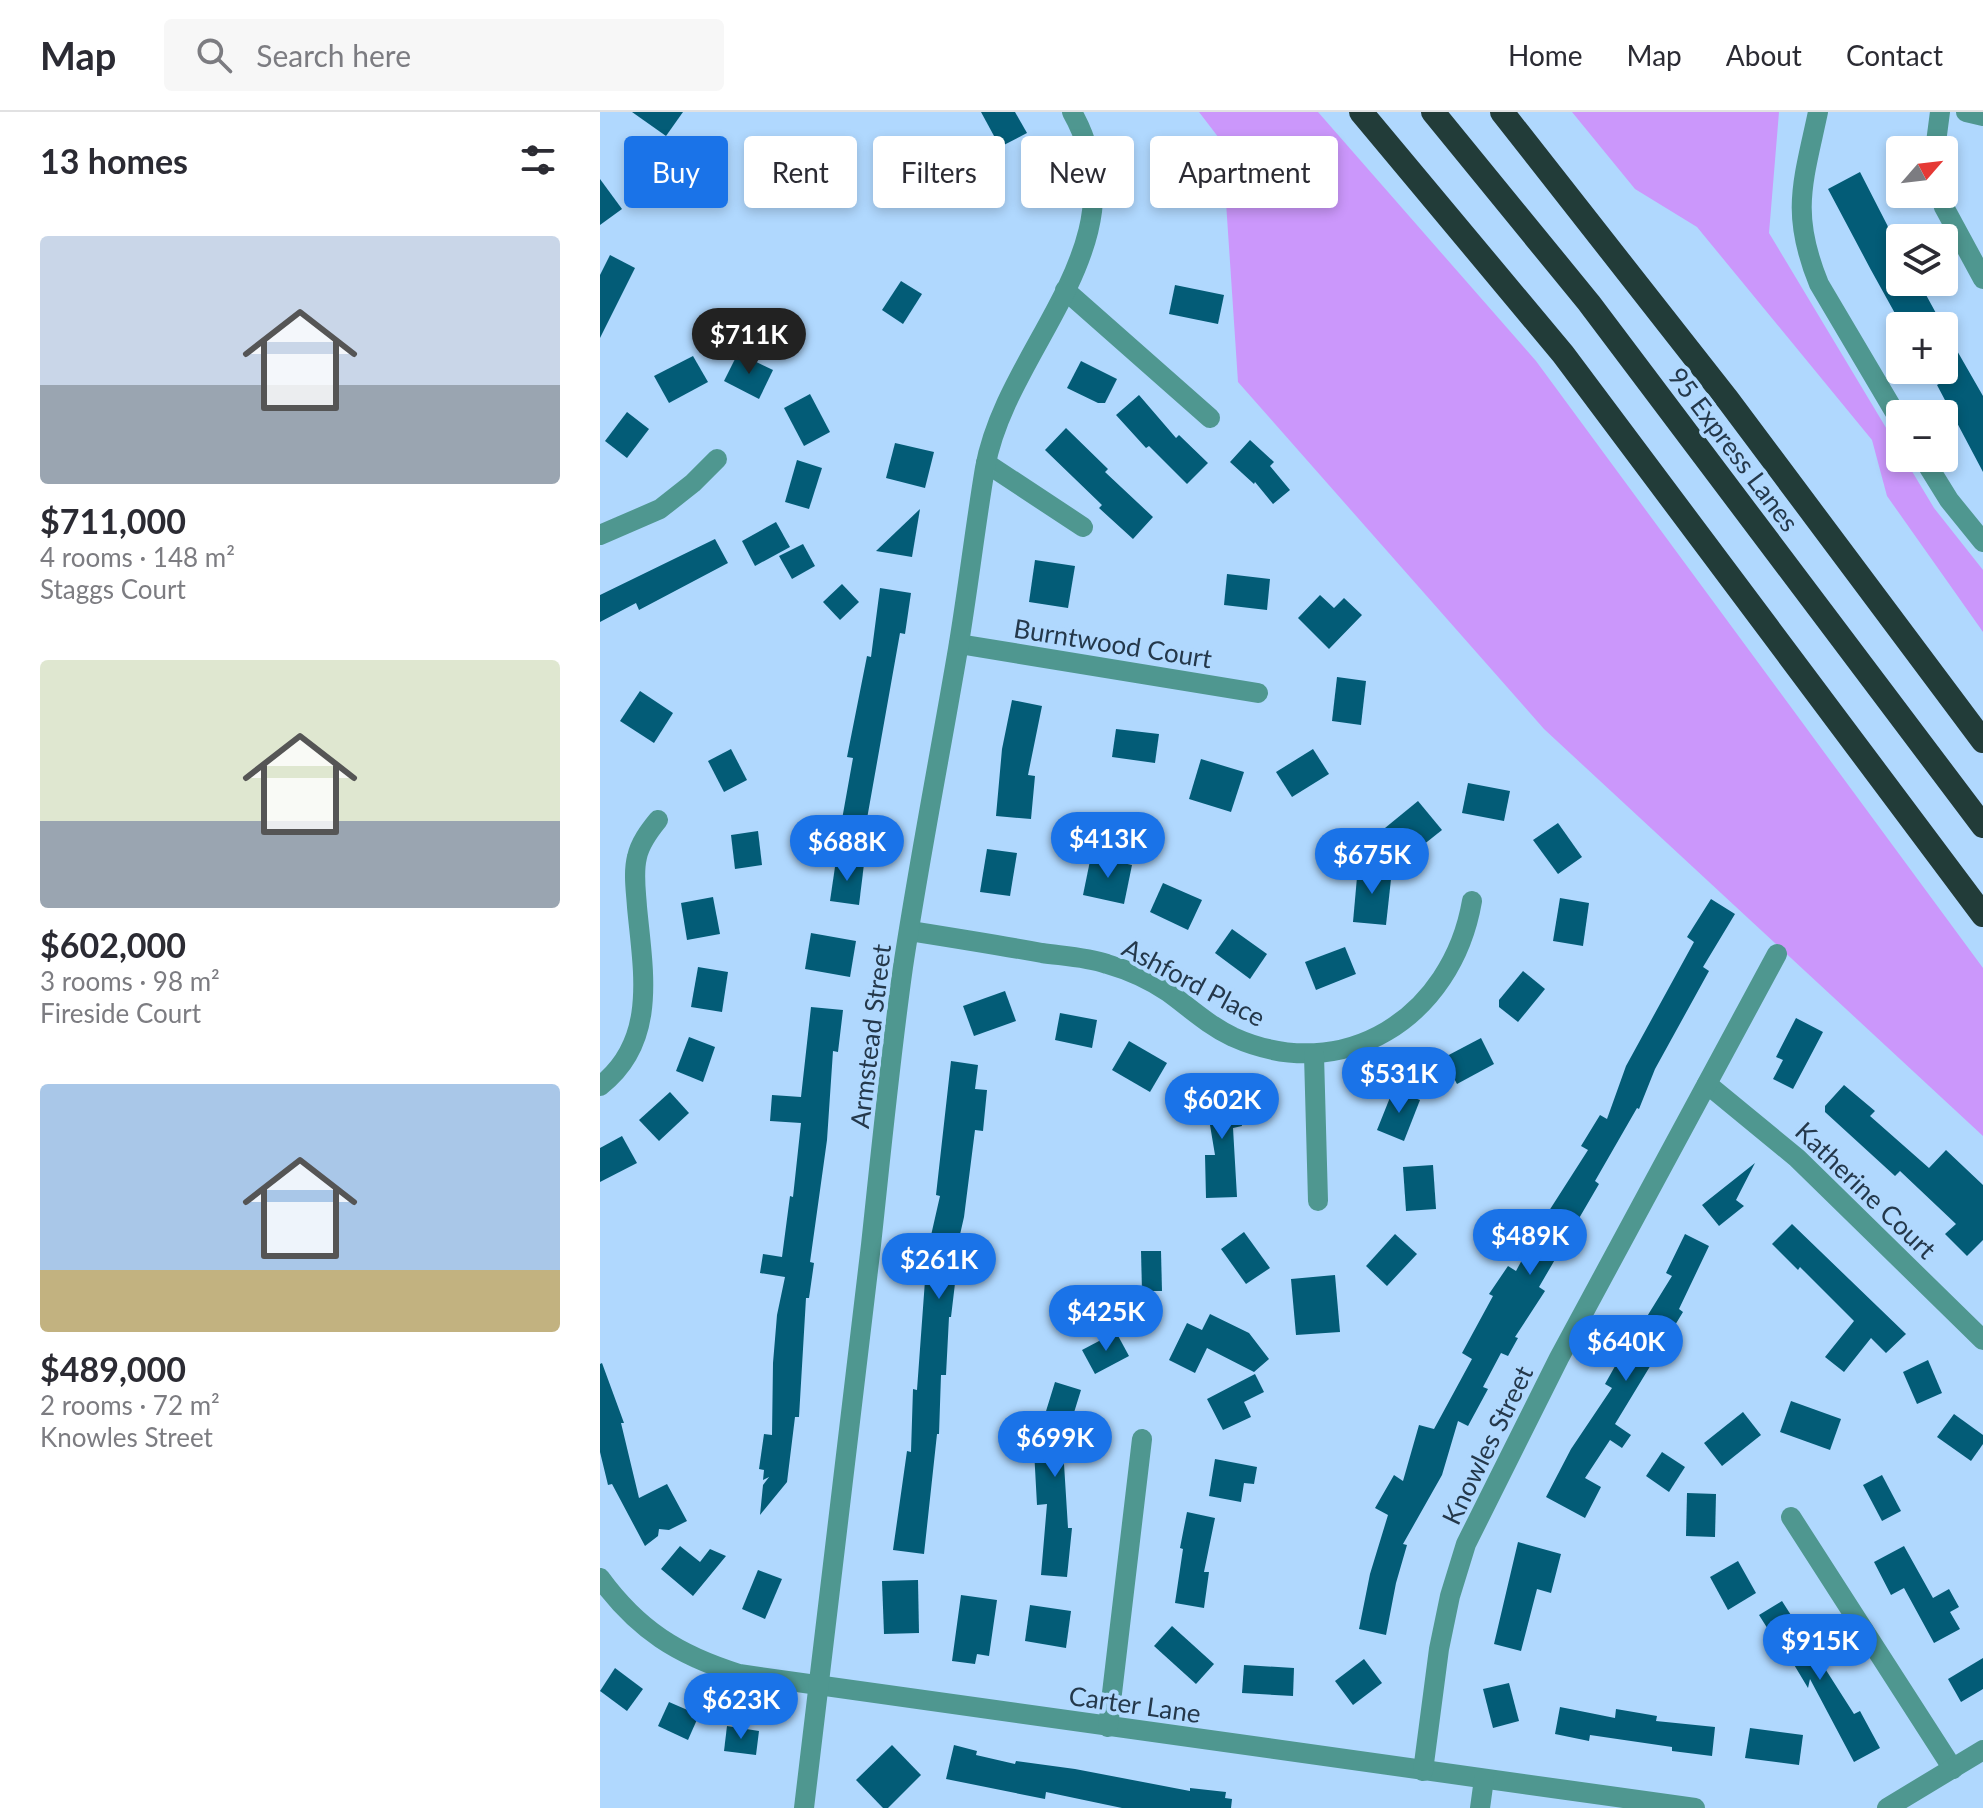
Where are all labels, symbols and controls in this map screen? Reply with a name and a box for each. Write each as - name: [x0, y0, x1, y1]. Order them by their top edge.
- search box: [164, 19, 724, 91]
- text: Map: [40, 32, 116, 78]
- icon: search: [192, 33, 236, 77]
- text: Search here: [256, 37, 411, 73]
- text: Home: [1508, 38, 1583, 72]
- text: Map: [1627, 38, 1682, 72]
- text: About: [1726, 38, 1802, 72]
- text: Contact: [1846, 38, 1943, 72]
- chip: Buy: [624, 136, 728, 208]
- chip: Rent: [744, 136, 857, 208]
- chip: Filters: [873, 136, 1005, 208]
- chip: New: [1021, 136, 1134, 208]
- chip: Apartment: [1150, 136, 1338, 208]
- north arrow: [1886, 136, 1958, 208]
- map controls: [1886, 136, 1958, 472]
- icon: filters: [516, 138, 560, 182]
- text: 13 homes: [40, 140, 188, 181]
- button: layers: [1886, 224, 1958, 296]
- icon: home: [228, 288, 372, 432]
- pin: $711K: [693, 308, 805, 376]
- button: +: [1886, 312, 1958, 384]
- text: $711K: [710, 318, 788, 350]
- street label: 95 Express Lanes: [1662, 361, 1806, 537]
- button: −: [1886, 400, 1958, 472]
- text: $711,000: [40, 500, 186, 541]
- text: 4 rooms · 148 m²: [40, 541, 235, 573]
- text: Staggs Court: [40, 573, 186, 605]
- street label: Burntwood Court: [1012, 612, 1215, 675]
- icon: home: [228, 712, 372, 856]
- pin: $413K: [1052, 812, 1164, 880]
- pin: $688K: [791, 815, 903, 883]
- text: $413K: [1069, 822, 1147, 854]
- text: $688K: [808, 825, 886, 857]
- pin: $675K: [1316, 828, 1428, 896]
- text: $675K: [1333, 838, 1411, 870]
- text: $602,000: [40, 924, 186, 965]
- street label: Ashford Place: [1117, 931, 1271, 1033]
- street label: Armstead Street: [843, 941, 897, 1130]
- text: 3 rooms · 98 m²: [40, 965, 220, 997]
- text: Fireside Court: [40, 997, 201, 1029]
- pin: $531K: [1343, 1047, 1455, 1115]
- text: $531K: [1360, 1057, 1438, 1089]
- pin: $602K: [1166, 1073, 1278, 1141]
- text: $602K: [1183, 1083, 1261, 1115]
- street label: Katherine Court: [1789, 1115, 1943, 1266]
- icon: home: [228, 1136, 372, 1280]
- pin: $489K: [1474, 1209, 1586, 1277]
- text: $489K: [1491, 1219, 1569, 1251]
- pin: $261K: [883, 1233, 995, 1301]
- text: $261K: [900, 1243, 978, 1275]
- pin: $425K: [1050, 1285, 1162, 1353]
- text: $425K: [1067, 1295, 1145, 1327]
- pin: $640K: [1570, 1315, 1682, 1383]
- text: $640K: [1587, 1325, 1665, 1357]
- text: $489,000: [40, 1348, 186, 1389]
- street label: Knowles Street: [1435, 1360, 1540, 1530]
- text: 2 rooms · 72 m²: [40, 1389, 220, 1421]
- pin: $699K: [999, 1411, 1111, 1479]
- text: Knowles Street: [40, 1421, 213, 1453]
- text: $699K: [1016, 1421, 1094, 1453]
- pin: $915K: [1764, 1614, 1876, 1682]
- text: $915K: [1781, 1624, 1859, 1656]
- pin: $623K: [685, 1673, 797, 1741]
- street label: Carter Lane: [1067, 1679, 1203, 1729]
- text: $623K: [702, 1683, 780, 1715]

